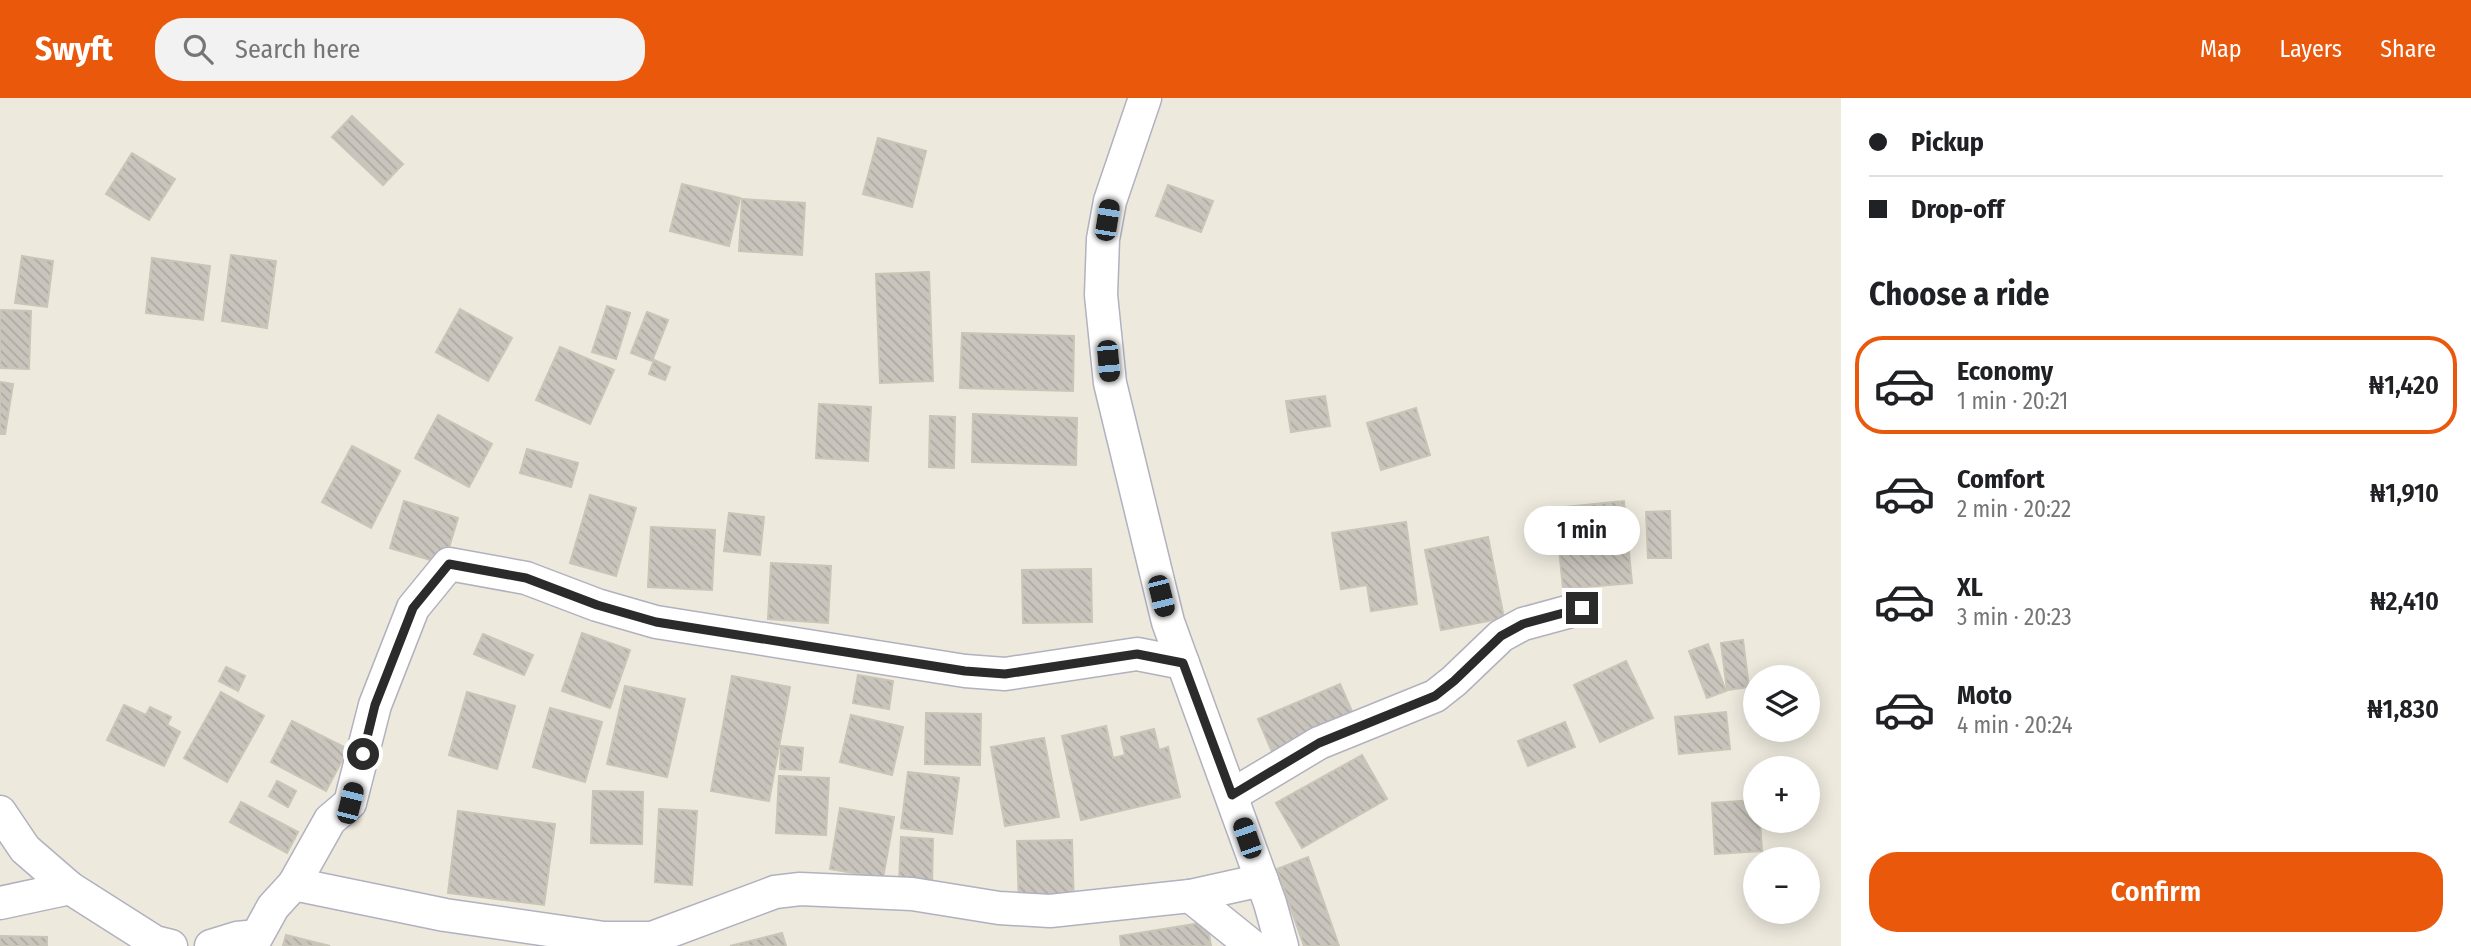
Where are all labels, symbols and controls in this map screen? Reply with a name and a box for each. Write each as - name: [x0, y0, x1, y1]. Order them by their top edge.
- search box: [155, 18, 645, 81]
- text: Swyft: [35, 29, 113, 69]
- icon: search: [179, 30, 217, 68]
- text: Search here: [235, 34, 360, 65]
- text: Map: [2200, 35, 2242, 63]
- text: Layers: [2280, 35, 2342, 63]
- text: Share: [2380, 35, 2436, 63]
- text: Pickup: [1911, 127, 1984, 158]
- text: Drop-off: [1911, 194, 2004, 225]
- car: [1094, 198, 1121, 242]
- text: Choose a ride: [1869, 275, 2050, 313]
- car: [1096, 339, 1121, 383]
- icon: car: [1873, 354, 1936, 417]
- text: Economy: [1957, 356, 2053, 387]
- text: ₦1,420: [2369, 370, 2439, 401]
- text: 1 min · 20:21: [1957, 387, 2068, 415]
- icon: car: [1873, 462, 1936, 525]
- text: Comfort: [1957, 464, 2045, 495]
- text: ₦1,910: [2370, 478, 2439, 509]
- text: 2 min · 20:22: [1957, 495, 2071, 523]
- callout: 1 min: [1524, 506, 1640, 556]
- text: 1 min: [1557, 516, 1607, 544]
- icon: car: [1873, 570, 1936, 633]
- text: XL: [1957, 572, 1983, 603]
- car: [1146, 573, 1177, 619]
- text: ₦2,410: [2370, 586, 2439, 617]
- route end: [1566, 592, 1598, 624]
- text: 3 min · 20:23: [1957, 603, 2072, 631]
- map controls: [1743, 665, 1820, 924]
- button: layers: [1743, 665, 1820, 742]
- icon: car: [1873, 678, 1936, 741]
- text: Moto: [1957, 680, 2012, 711]
- text: ₦1,830: [2367, 694, 2439, 725]
- text: 4 min · 20:24: [1957, 711, 2073, 739]
- route start: [347, 738, 379, 770]
- button: +: [1743, 756, 1820, 833]
- car: [335, 780, 366, 826]
- car: [1231, 815, 1264, 861]
- button: −: [1743, 847, 1820, 924]
- button: Confirm: [1869, 852, 2443, 932]

